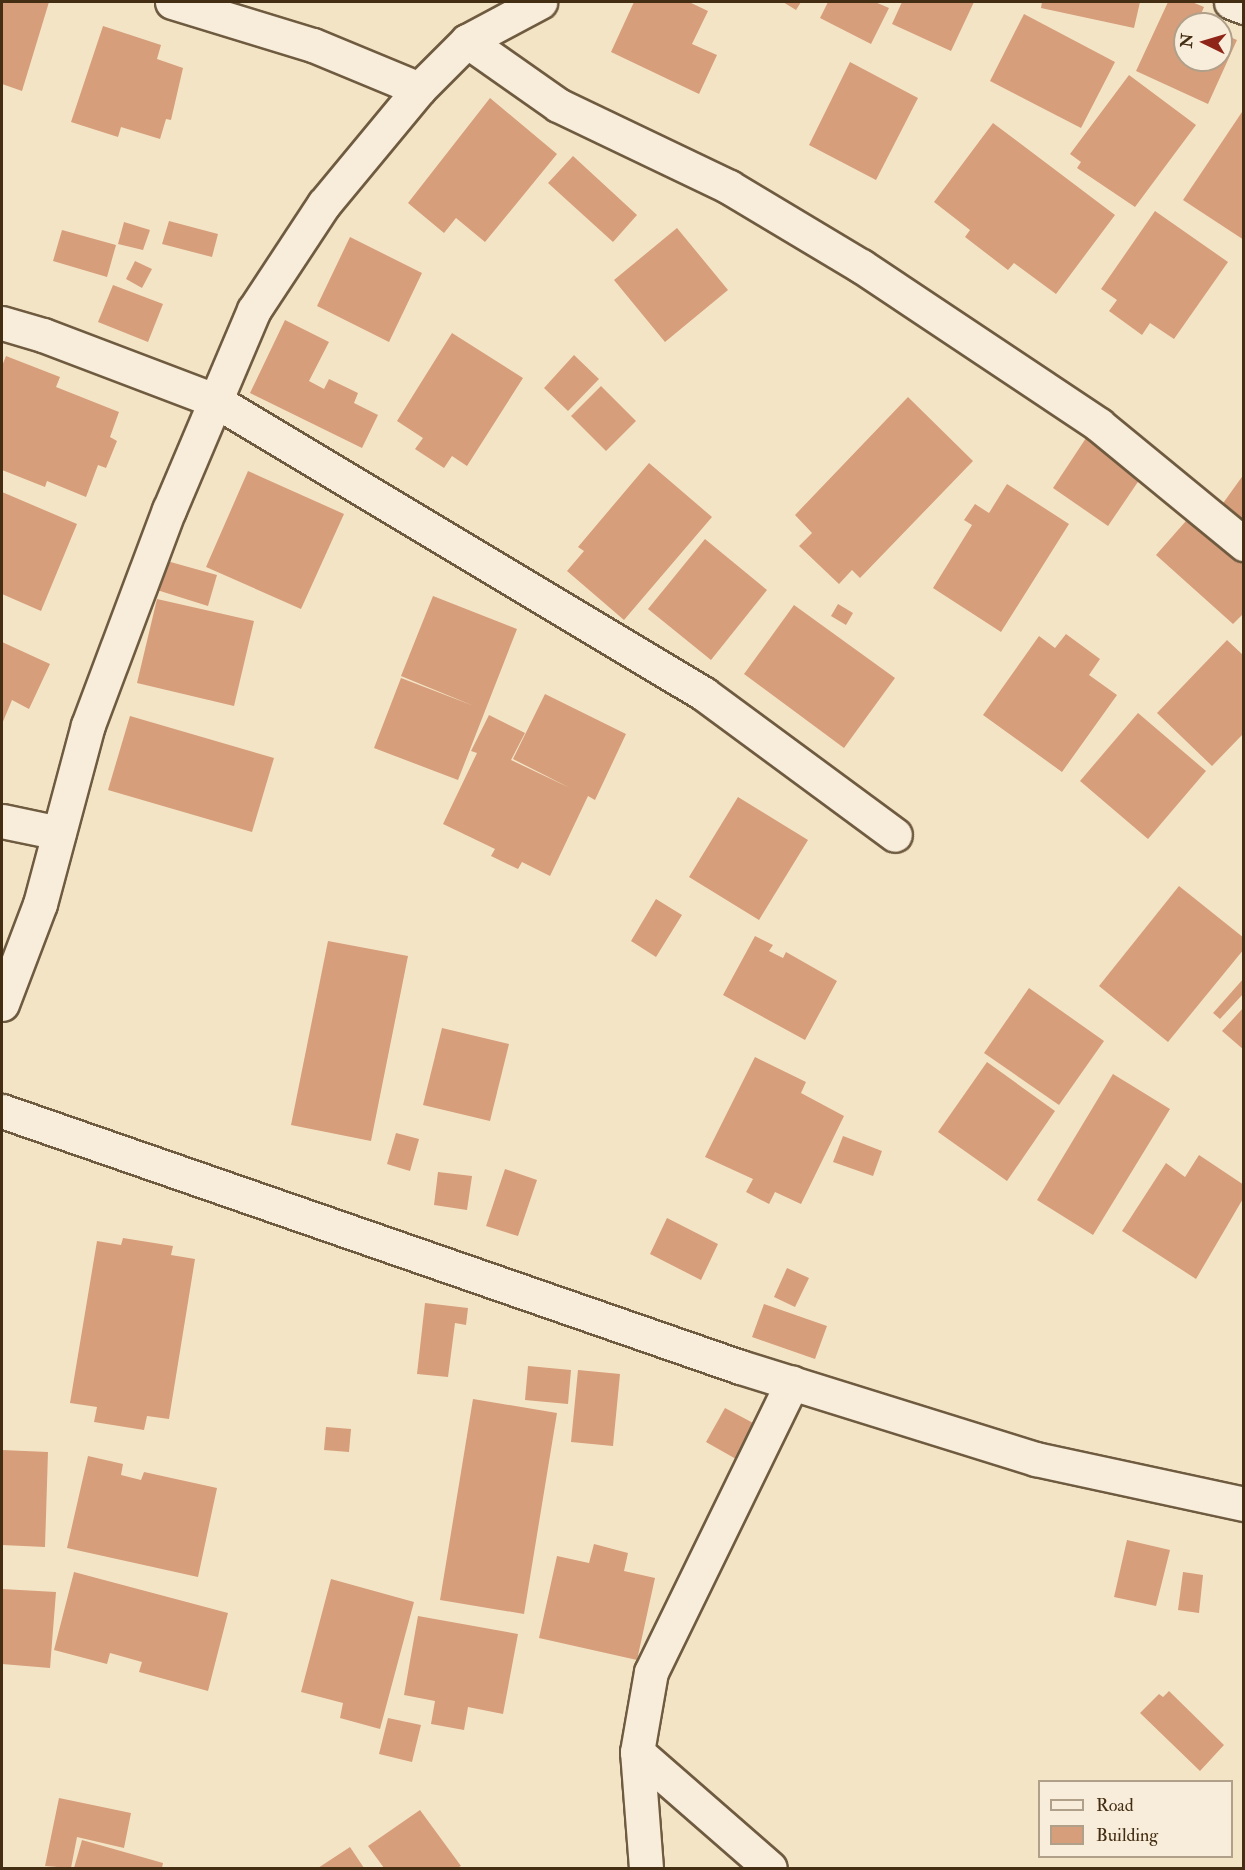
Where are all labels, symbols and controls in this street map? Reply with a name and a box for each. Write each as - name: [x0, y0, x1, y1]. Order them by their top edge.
- north arrow: [1173, 12, 1233, 72]
- text: N: [1176, 33, 1198, 49]
- legend: [1038, 1780, 1233, 1858]
- text: Road: [1096, 1794, 1134, 1817]
- text: Building: [1096, 1824, 1158, 1847]

